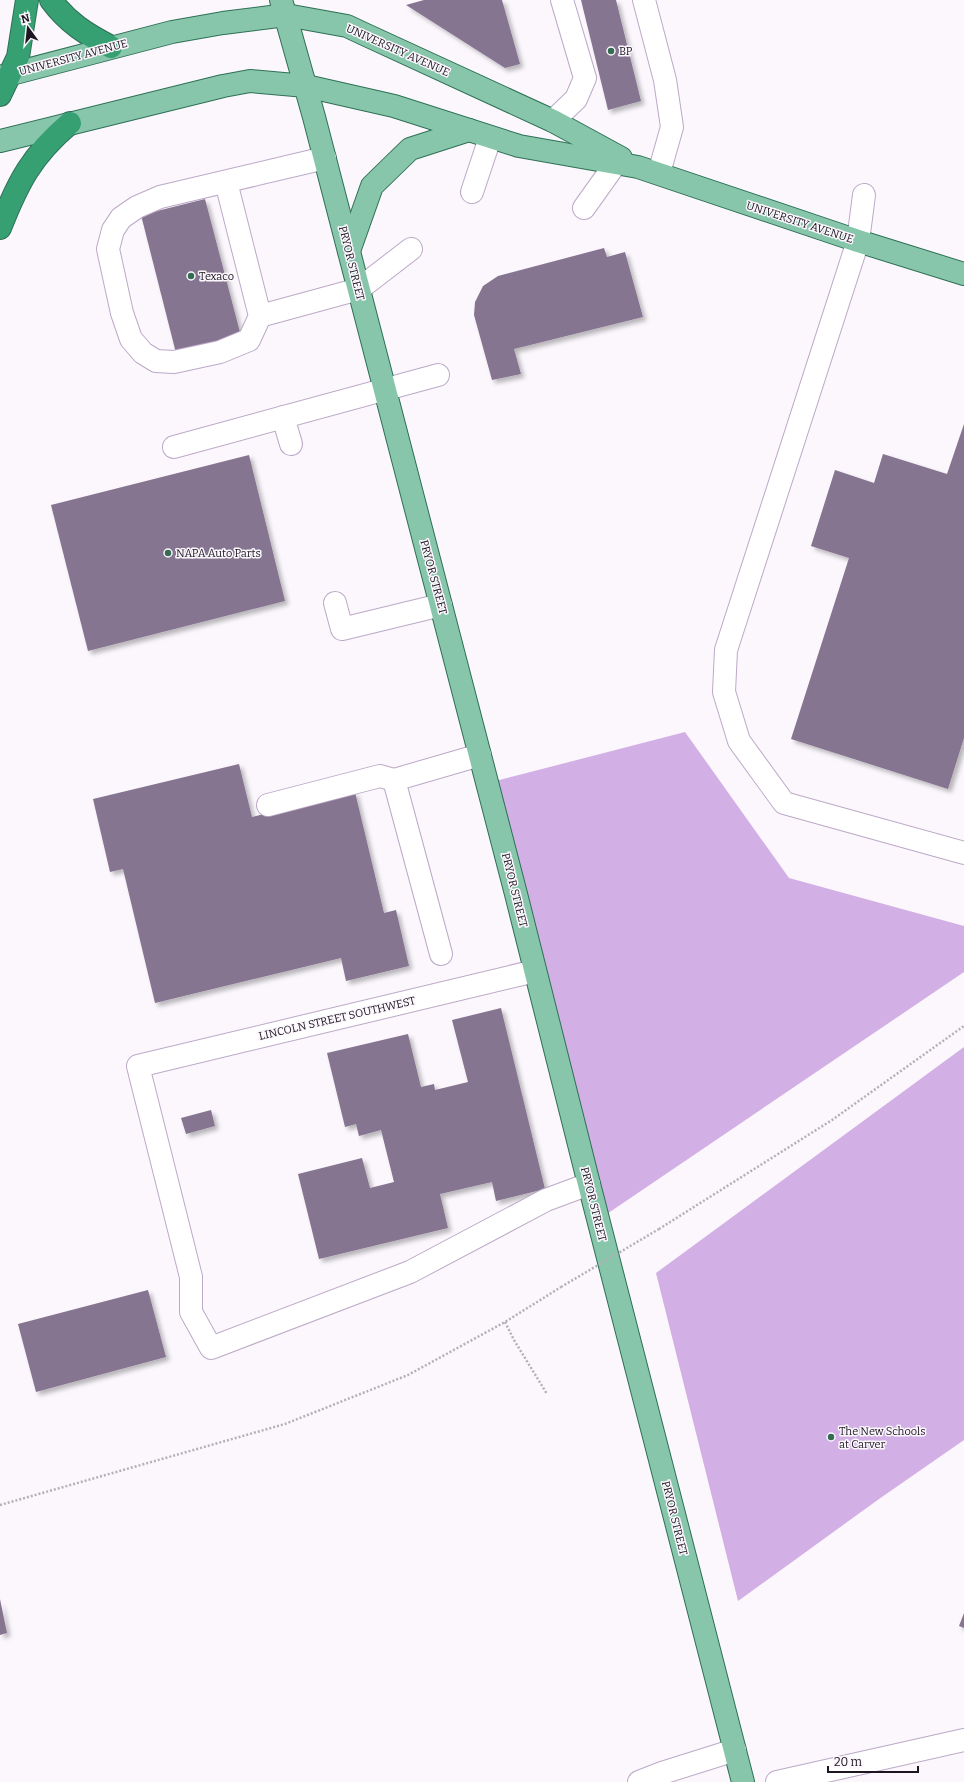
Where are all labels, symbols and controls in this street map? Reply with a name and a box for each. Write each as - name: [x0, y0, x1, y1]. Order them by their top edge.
- north arrow: [8, 8, 48, 48]
- text: N: [20, 11, 32, 26]
- street label: UNIVERSITY AVENUE: [344, 22, 452, 79]
- street label: UNIVERSITY AVENUE: [17, 37, 129, 78]
- place label: BP: [619, 45, 633, 58]
- marker: BP: [606, 46, 616, 56]
- street label: UNIVERSITY AVENUE: [745, 199, 855, 246]
- street label: PRYOR STREET: [336, 224, 367, 302]
- place label: Texaco: [199, 270, 234, 283]
- marker: Texaco: [186, 271, 196, 281]
- street label: PRYOR STREET: [417, 539, 450, 616]
- place label: NAPA Auto Parts: [176, 547, 261, 560]
- marker: NAPA Auto Parts: [163, 548, 173, 558]
- street label: PRYOR STREET: [499, 851, 530, 929]
- street label: LINCOLN STREET SOUTHWEST: [258, 994, 417, 1043]
- street label: PRYOR STREET: [578, 1165, 609, 1243]
- place label: The New Schools at Carver: [839, 1425, 926, 1451]
- marker: The New Schools at Carver: [826, 1432, 836, 1442]
- street label: PRYOR STREET: [659, 1479, 690, 1557]
- scale bar: [828, 1748, 918, 1774]
- text: 20 m: [834, 1755, 863, 1769]

